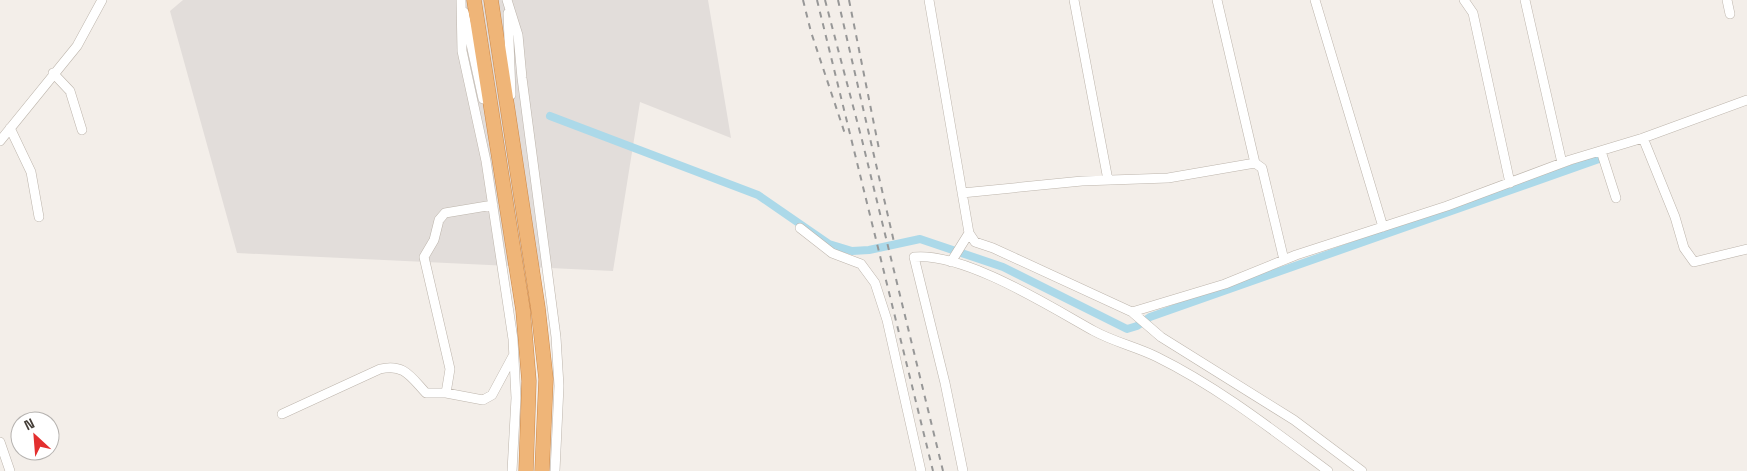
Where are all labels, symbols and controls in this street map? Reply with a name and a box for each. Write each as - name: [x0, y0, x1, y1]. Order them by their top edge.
- north arrow: [10, 411, 60, 461]
- text: N: [21, 414, 37, 434]

